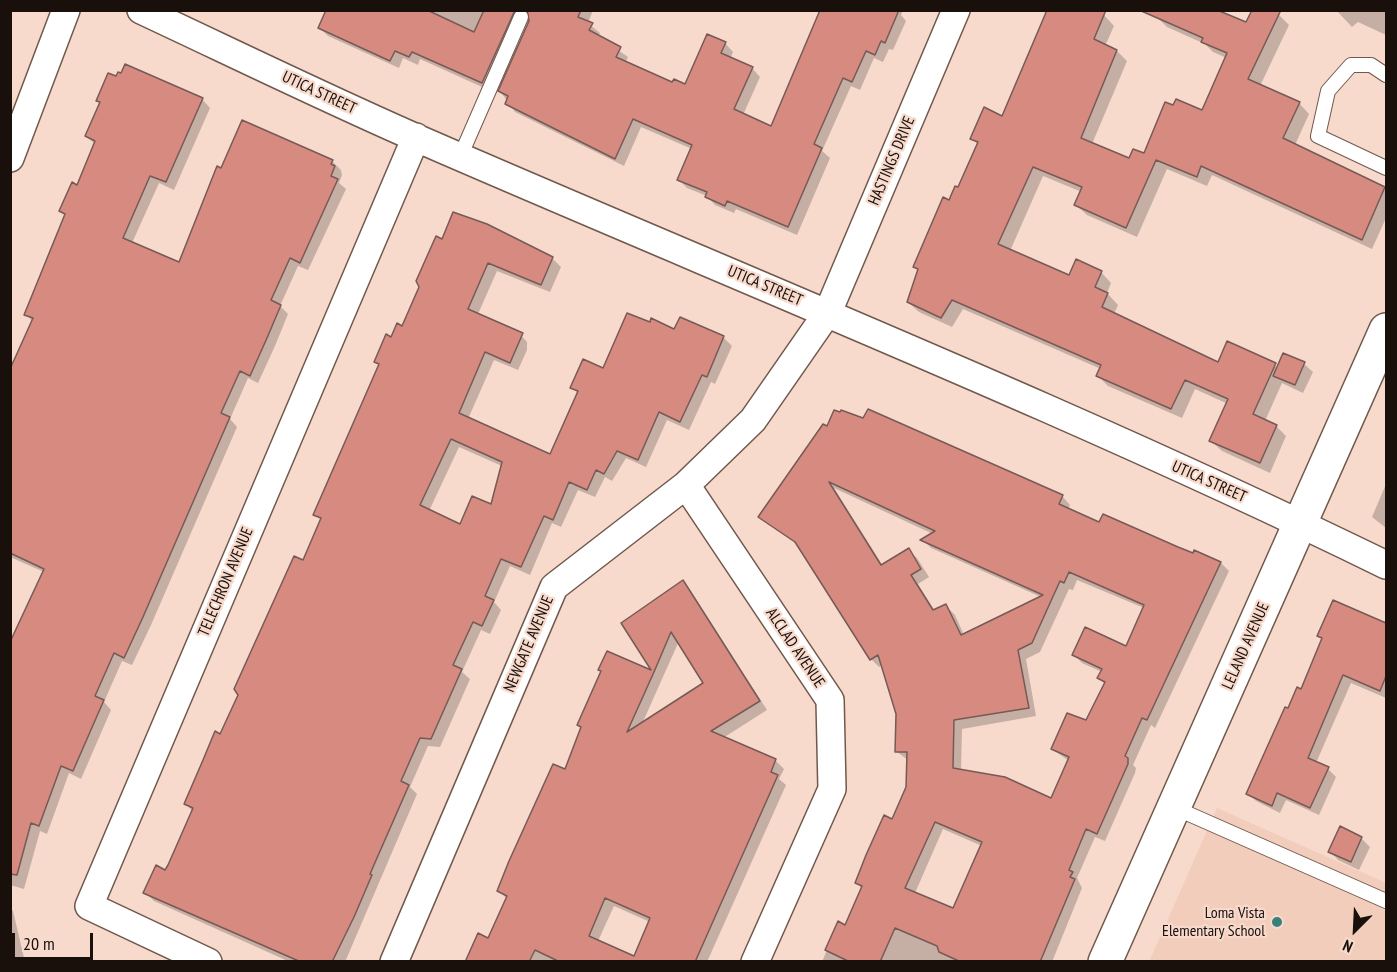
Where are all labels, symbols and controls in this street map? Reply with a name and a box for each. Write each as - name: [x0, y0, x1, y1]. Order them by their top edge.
- street label: UTICA STREET: [279, 67, 359, 119]
- street label: HASTINGS DRIVE: [865, 114, 919, 208]
- street label: UTICA STREET: [725, 262, 805, 310]
- street label: UTICA STREET: [1169, 457, 1249, 507]
- street label: TELECHRON AVENUE: [194, 525, 258, 639]
- street label: NEWGATE AVENUE: [500, 593, 558, 695]
- street label: LELAND AVENUE: [1218, 600, 1274, 692]
- street label: ALCLAD AVENUE: [761, 605, 829, 691]
- north arrow: [1325, 900, 1385, 960]
- place label: Loma Vista Elementary School: [1162, 903, 1265, 941]
- marker: Loma Vista Elementary School: [1270, 915, 1284, 929]
- scale bar: [15, 921, 96, 959]
- text: 20 m: [23, 932, 55, 955]
- text: N: [1340, 936, 1356, 957]

